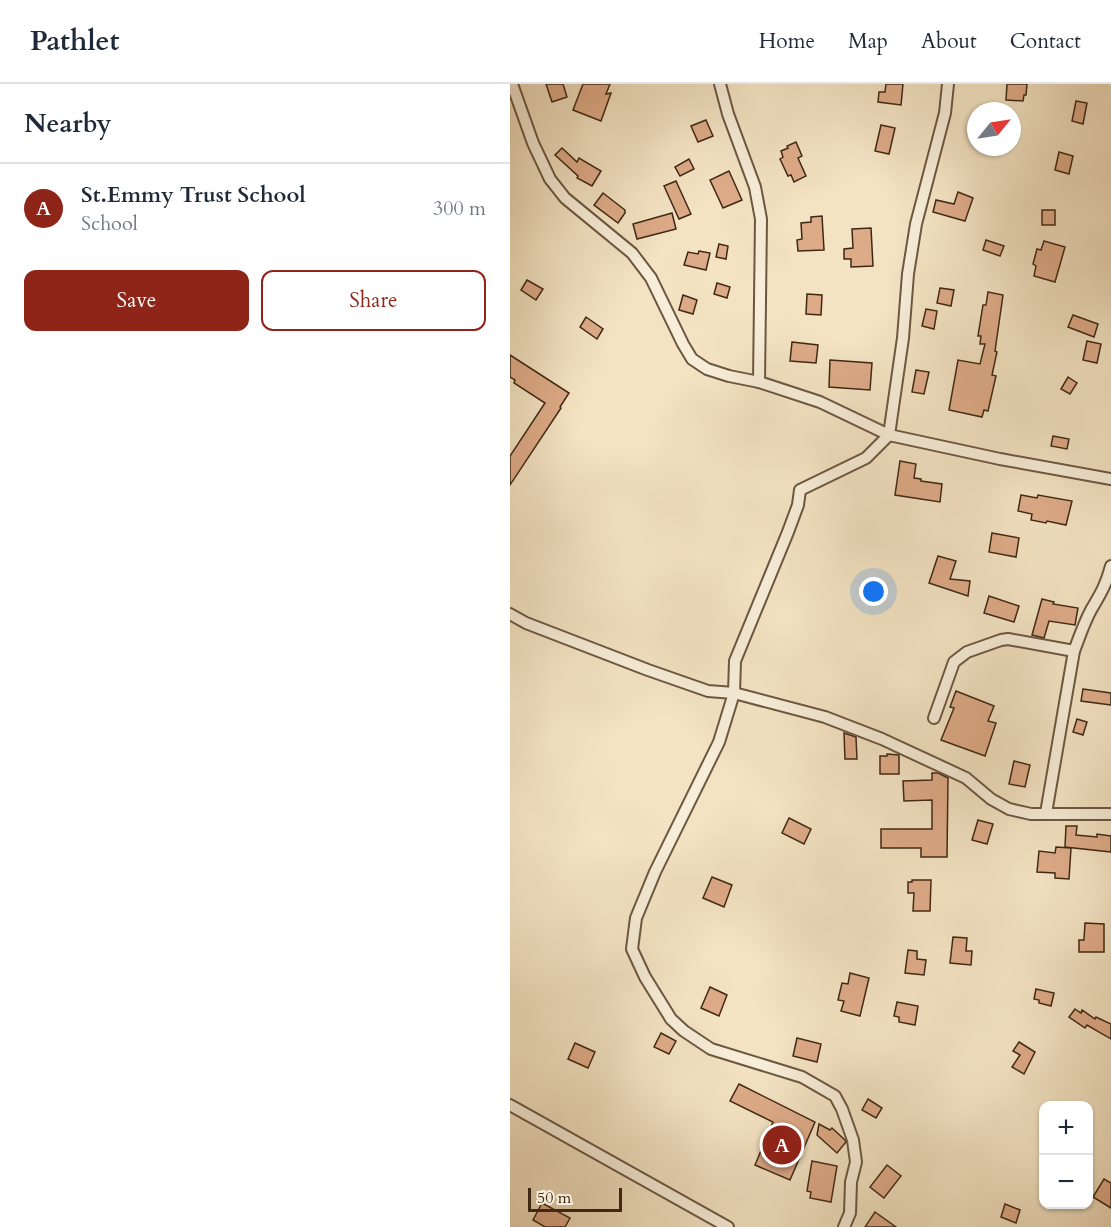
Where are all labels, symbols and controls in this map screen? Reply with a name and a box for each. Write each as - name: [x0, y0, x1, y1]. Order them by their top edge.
- text: Pathlet: [30, 22, 119, 60]
- text: Home: [759, 27, 815, 56]
- text: Map: [848, 27, 888, 56]
- text: About: [921, 27, 977, 56]
- text: Contact: [1010, 27, 1081, 56]
- north arrow: [967, 102, 1021, 156]
- text: Nearby: [24, 106, 112, 141]
- text: St.Emmy Trust School: [81, 180, 306, 210]
- text: A: [36, 195, 51, 222]
- text: 300 m: [433, 195, 486, 222]
- text: School: [81, 210, 138, 237]
- button: Save: [24, 270, 249, 331]
- button: Share: [261, 270, 486, 331]
- your location: [859, 577, 888, 606]
- map controls: [1039, 1101, 1093, 1209]
- button: +: [1039, 1101, 1093, 1155]
- pin: A: [762, 1122, 802, 1168]
- button: −: [1039, 1155, 1093, 1209]
- scale bar: [528, 1185, 622, 1212]
- text: 50 m: [537, 1187, 571, 1209]

